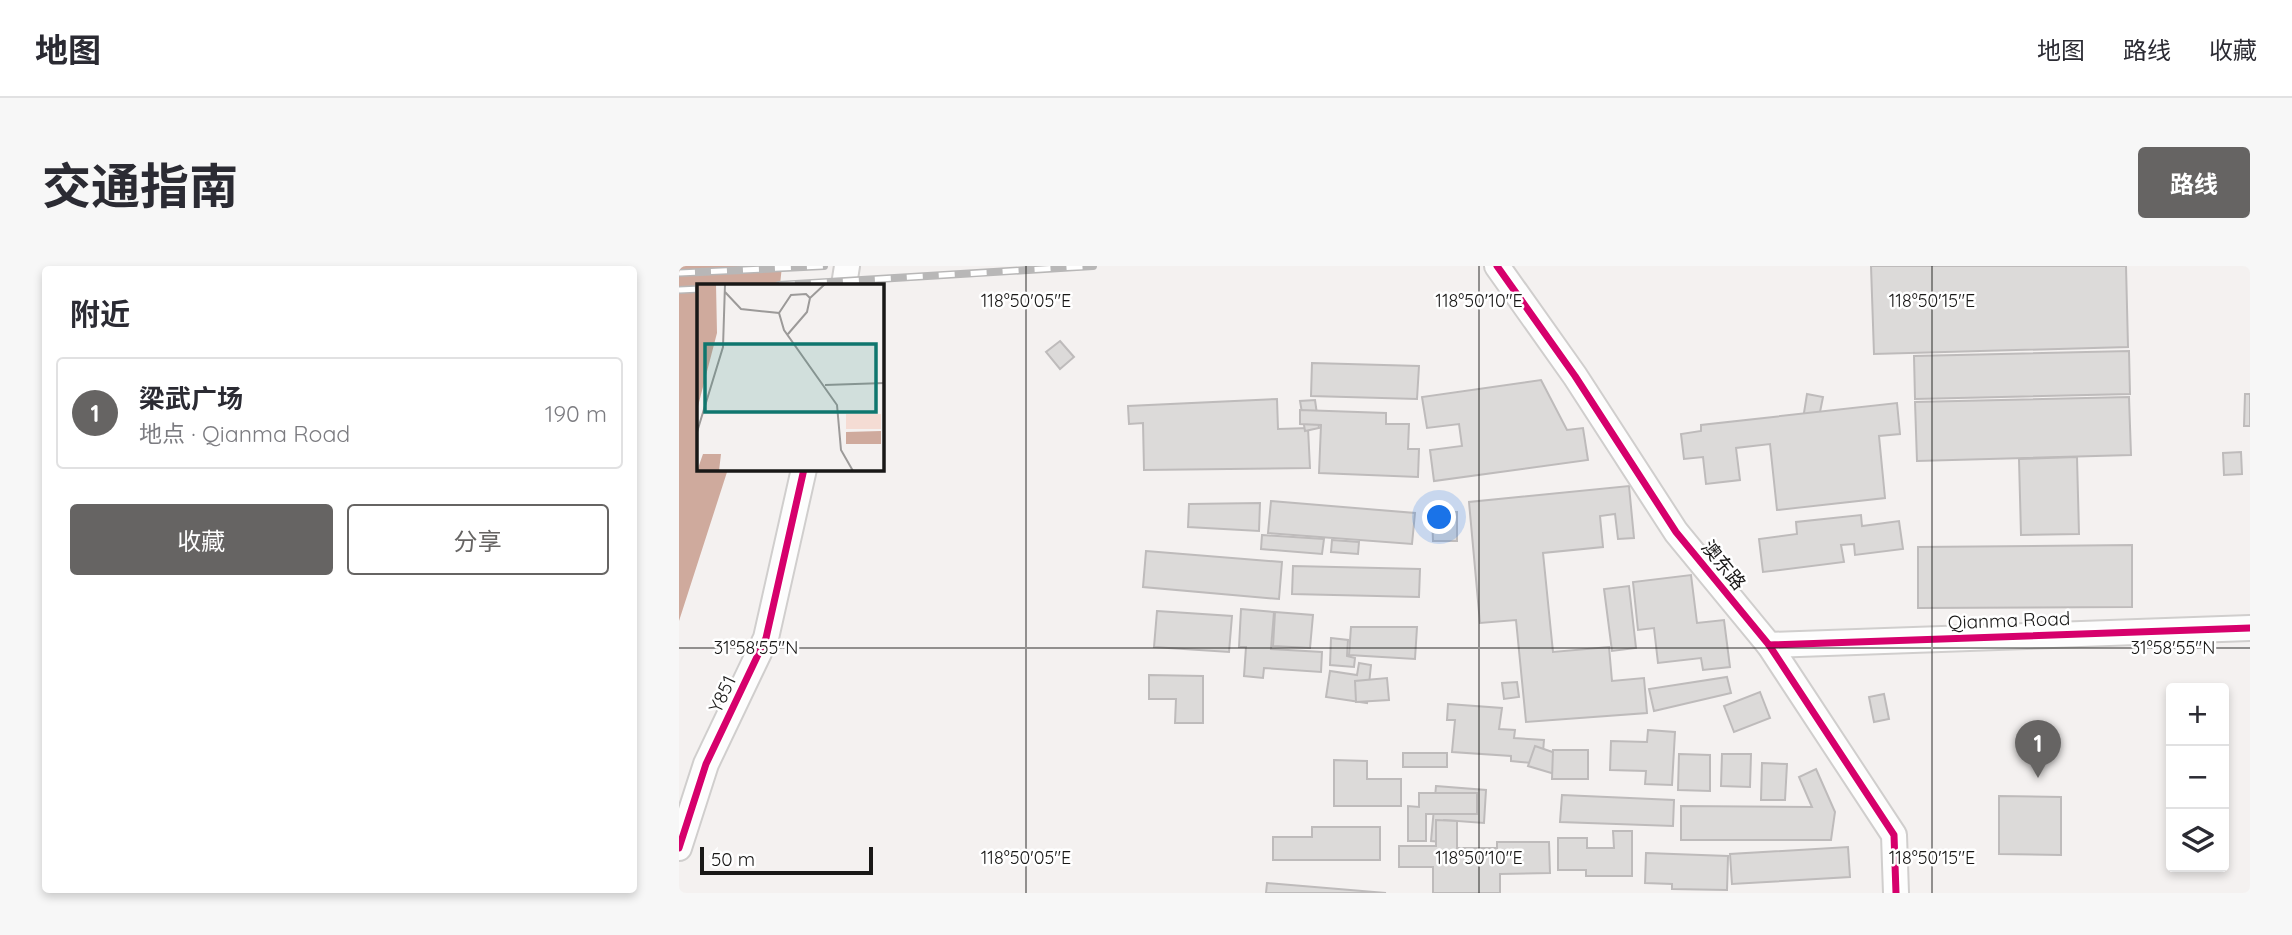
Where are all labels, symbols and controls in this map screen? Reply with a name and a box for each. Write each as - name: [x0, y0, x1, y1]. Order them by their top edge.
- text: 地图: [35, 29, 101, 70]
- text: 地图: [2037, 35, 2085, 65]
- text: 路线: [2123, 35, 2171, 65]
- text: 收藏: [2209, 35, 2257, 65]
- button: 路线: [2138, 147, 2250, 218]
- text: 交通指南: [42, 155, 238, 216]
- inset map: [697, 284, 884, 471]
- text: 118°50'05"E: [981, 289, 1071, 312]
- text: 118°50'10"E: [1435, 289, 1523, 312]
- text: 118°50'15"E: [1889, 289, 1975, 312]
- text: 附近: [70, 295, 130, 333]
- text: 梁武广场: [139, 382, 243, 415]
- text: 1: [91, 399, 99, 428]
- text: 190 m: [545, 399, 607, 428]
- text: 地点 · Qianma Road: [139, 419, 350, 448]
- your location: [1422, 500, 1456, 534]
- button: 收藏: [70, 504, 333, 575]
- button: 分享: [347, 504, 609, 575]
- street label: 澳东路: [1697, 535, 1751, 595]
- street label: Qianma Road: [1947, 606, 2071, 634]
- text: 31°58'55"N: [714, 636, 798, 659]
- text: 31°58'55"N: [2131, 636, 2215, 659]
- street label: Y851: [703, 672, 741, 716]
- map controls: [2166, 683, 2229, 872]
- button: +: [2166, 683, 2229, 746]
- pin: 1: [2015, 720, 2061, 778]
- button: −: [2166, 746, 2229, 809]
- button: layers: [2166, 809, 2229, 872]
- scale bar: [700, 844, 873, 876]
- text: 118°50'05"E: [981, 846, 1071, 869]
- text: 118°50'10"E: [1435, 846, 1523, 869]
- text: 118°50'15"E: [1889, 846, 1975, 869]
- text: 50 m: [711, 847, 755, 871]

